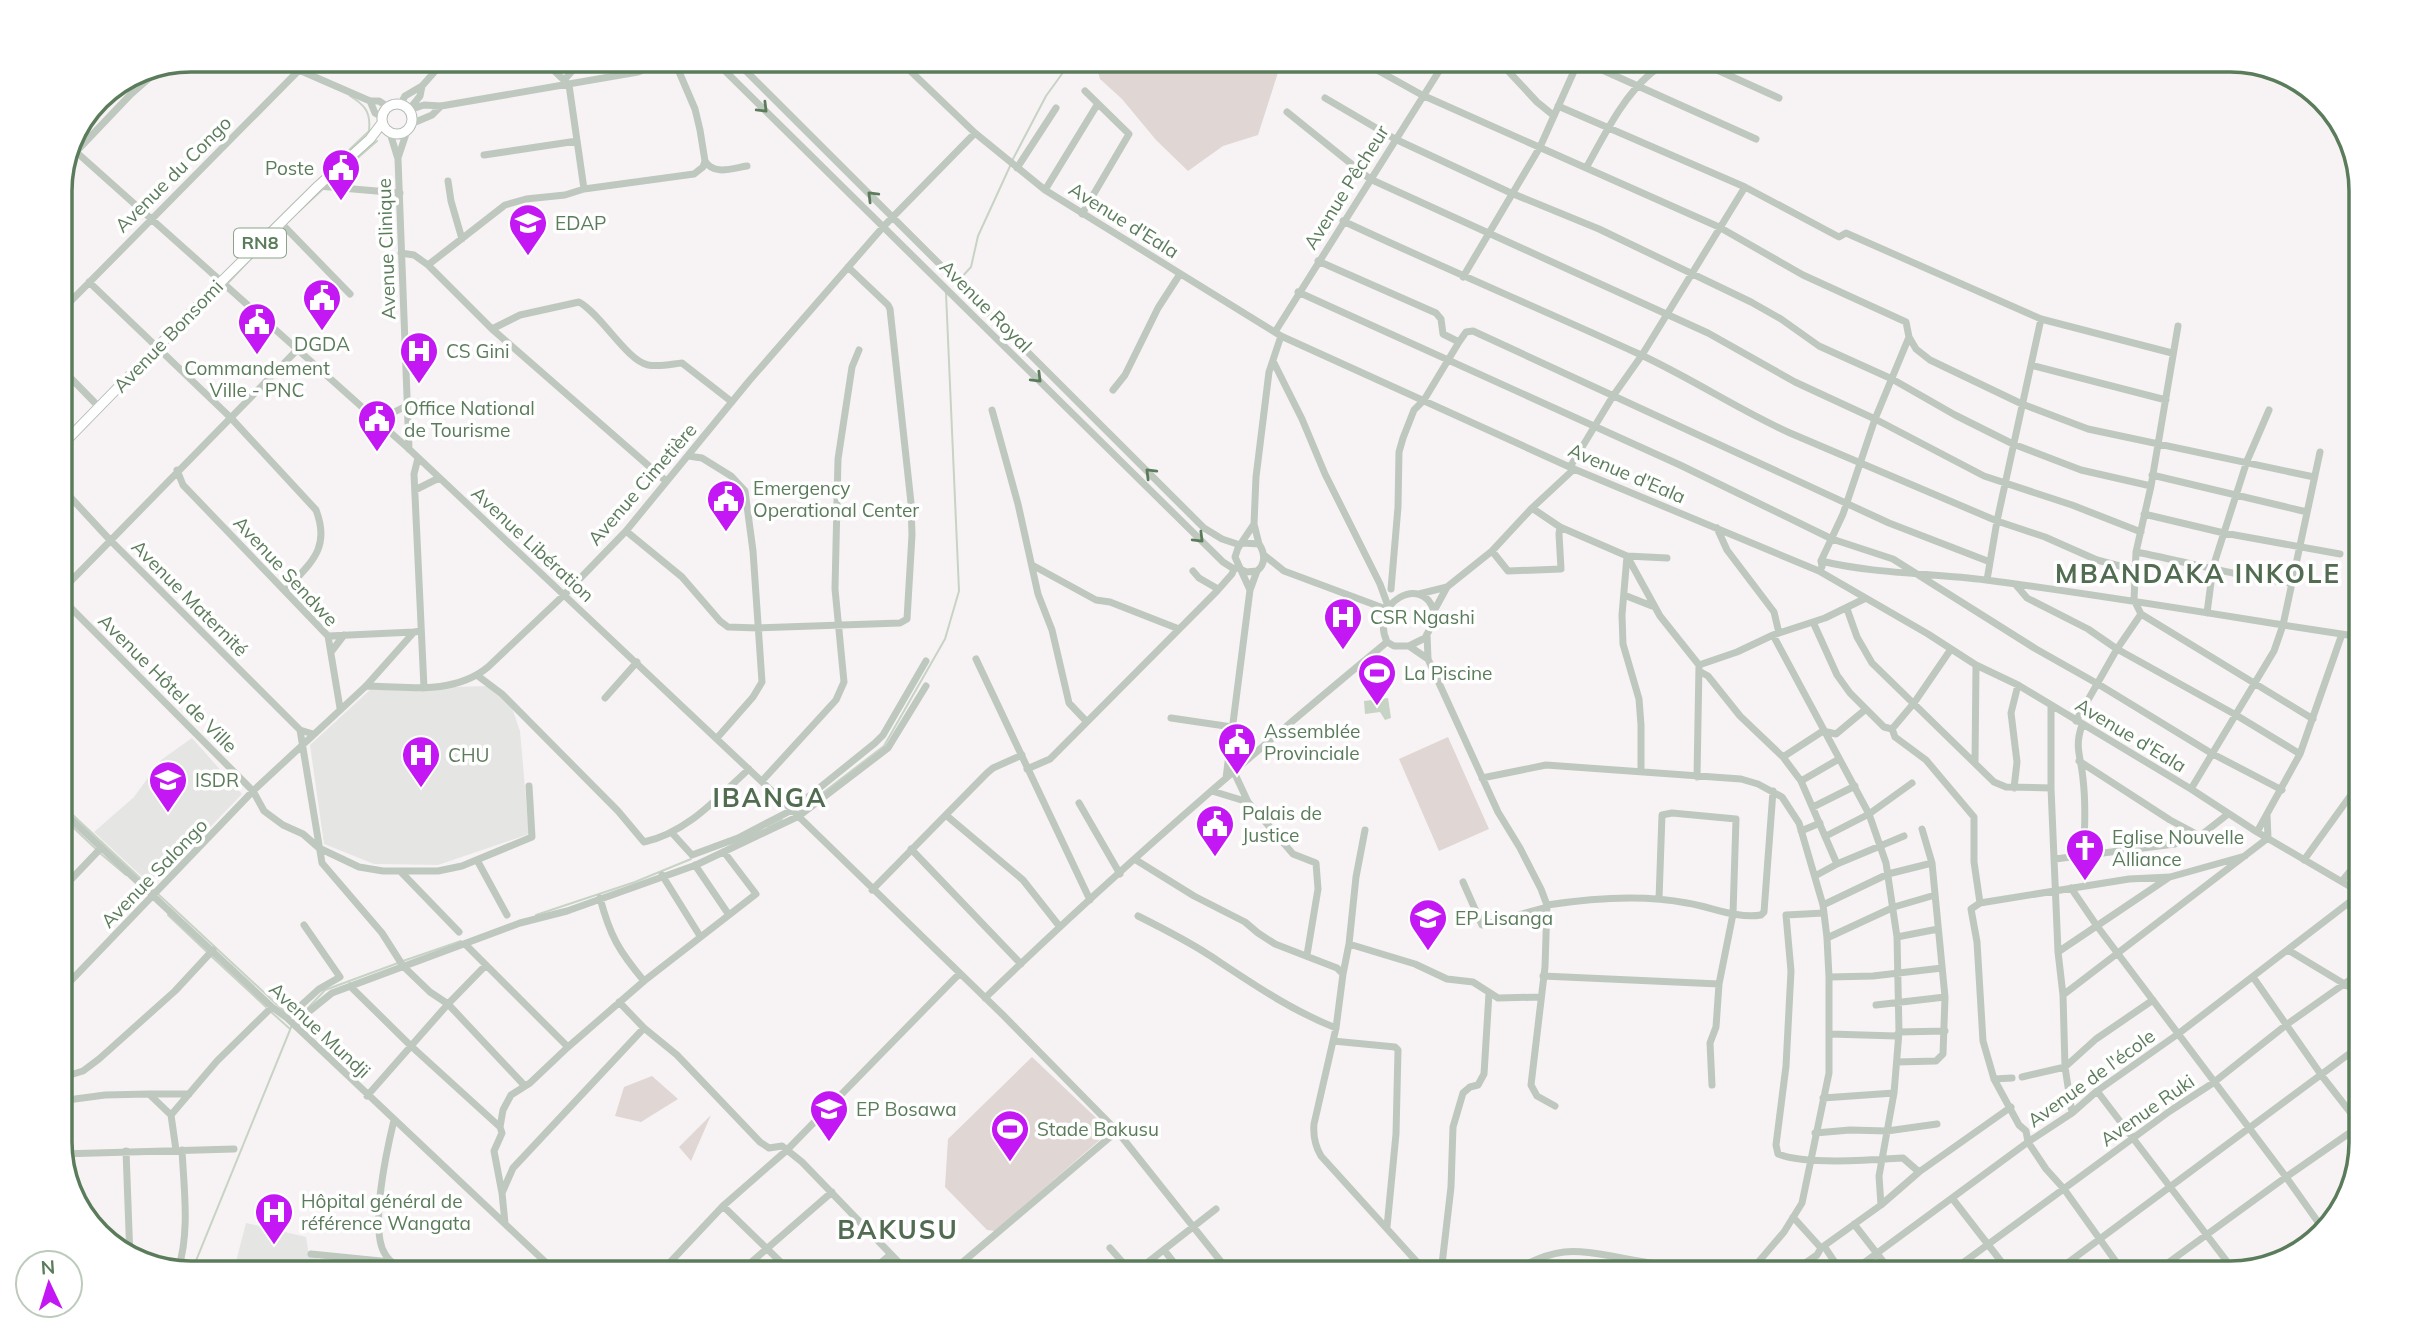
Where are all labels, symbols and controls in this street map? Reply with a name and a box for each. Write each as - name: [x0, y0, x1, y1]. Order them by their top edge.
- one-way arrow: [755, 99, 768, 112]
- street label: Avenue du Congo: [110, 111, 236, 237]
- street label: Avenue Pêcheur: [1298, 120, 1394, 254]
- public building icon: Poste: [320, 147, 362, 202]
- place label: Poste: [265, 156, 314, 180]
- street label: Avenue d'Eala: [1065, 177, 1183, 263]
- street label: Avenue Clinique: [372, 178, 400, 320]
- one-way arrow: [867, 191, 880, 204]
- school or university icon: EDAP: [507, 202, 549, 257]
- place label: EDAP: [555, 211, 606, 235]
- road number: RN8: [234, 229, 286, 258]
- street label: Avenue Royal: [935, 255, 1037, 357]
- street label: Avenue Bonsomi: [108, 275, 228, 397]
- public building icon: DGDA: [301, 277, 343, 332]
- public building icon: Commandement Ville - PNC: [236, 301, 278, 356]
- hospital icon: CS Gini: [398, 330, 440, 385]
- place label: DGDA: [294, 332, 350, 356]
- place label: CS Gini: [446, 339, 510, 363]
- place label: Commandement Ville - PNC: [184, 356, 330, 402]
- one-way arrow: [1028, 370, 1041, 383]
- place label: Office National de Tourisme: [404, 396, 535, 442]
- public building icon: Office National de Tourisme: [356, 398, 398, 453]
- street label: Avenue Cimetière: [582, 418, 702, 550]
- street label: Avenue d'Eala: [1565, 438, 1689, 508]
- one-way arrow: [1145, 469, 1158, 482]
- place label: Emergency Operational Center: [753, 476, 919, 522]
- public building icon: Emergency Operational Center: [705, 478, 747, 533]
- street label: Avenue Libération: [467, 481, 599, 607]
- street label: Avenue Sendwe: [229, 511, 343, 631]
- one-way arrow: [1191, 530, 1203, 542]
- street label: Avenue Maternité: [127, 535, 253, 661]
- district label: MBANDAKA INKOLE: [2055, 557, 2341, 590]
- hospital icon: CSR Ngashi: [1322, 596, 1364, 651]
- place label: CSR Ngashi: [1370, 605, 1475, 629]
- street label: Avenue Hôtel de Ville: [94, 609, 242, 757]
- sports icon: La Piscine: [1356, 652, 1398, 707]
- place label: La Piscine: [1404, 661, 1492, 685]
- street label: Avenue d'Eala: [2071, 692, 2191, 778]
- place label: Assemblée Provinciale: [1264, 719, 1360, 765]
- public building icon: Assemblée Provinciale: [1216, 721, 1258, 776]
- hospital icon: CHU: [400, 734, 442, 789]
- place label: CHU: [448, 743, 489, 767]
- school or university icon: ISDR: [147, 759, 189, 814]
- place label: ISDR: [195, 768, 239, 792]
- district label: IBANGA: [712, 781, 828, 814]
- place label: Palais de Justice: [1242, 801, 1322, 847]
- public building icon: Palais de Justice: [1194, 803, 1236, 858]
- street label: Avenue Salongo: [96, 813, 212, 933]
- place label: Eglise Nouvelle Alliance: [2112, 825, 2244, 871]
- church icon: Eglise Nouvelle Alliance: [2064, 827, 2106, 882]
- school or university icon: EP Lisanga: [1407, 897, 1449, 952]
- place label: EP Lisanga: [1455, 906, 1553, 930]
- street label: Avenue Mundji: [264, 977, 376, 1083]
- street label: Avenue de l'école: [2023, 1024, 2159, 1132]
- street label: Avenue Ruki: [2095, 1069, 2199, 1151]
- school or university icon: EP Bosawa: [808, 1088, 850, 1143]
- place label: EP Bosawa: [856, 1097, 957, 1121]
- sports icon: Stade Bakusu: [989, 1108, 1031, 1163]
- place label: Stade Bakusu: [1037, 1117, 1159, 1141]
- place label: Hôpital général de référence Wangata: [301, 1189, 471, 1235]
- hospital icon: Hôpital général de référence Wangata: [253, 1191, 295, 1246]
- district label: BAKUSU: [837, 1213, 959, 1246]
- north arrow: [14, 1249, 84, 1319]
- text: N: [40, 1255, 56, 1280]

